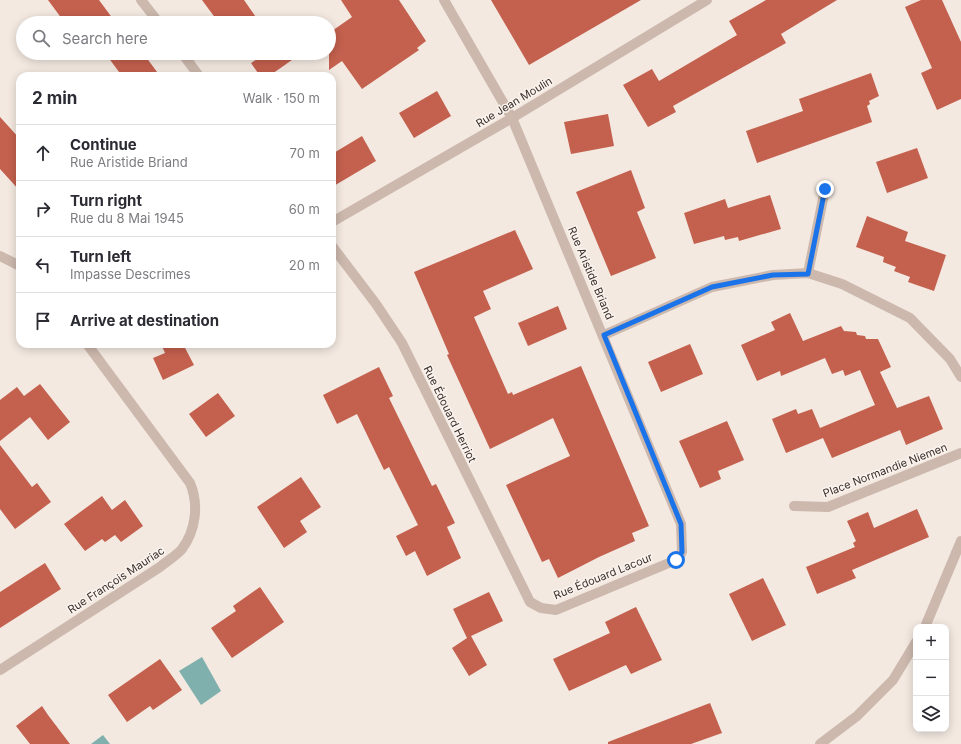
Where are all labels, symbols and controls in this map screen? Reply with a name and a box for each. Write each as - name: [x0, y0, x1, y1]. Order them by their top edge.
- search box: [16, 16, 336, 60]
- icon: search: [30, 27, 52, 49]
- text: Search here: [62, 29, 148, 48]
- street label: Rue Jean Moulin: [473, 74, 555, 130]
- text: 2 min: [32, 88, 77, 108]
- text: Walk · 150 m: [243, 90, 320, 106]
- text: Continue: [70, 135, 137, 154]
- icon: ahead: [32, 142, 54, 164]
- text: 70 m: [290, 145, 320, 161]
- text: Rue Aristide Briand: [70, 154, 188, 170]
- route end: [816, 180, 834, 198]
- text: Turn right: [70, 191, 142, 210]
- icon: right: [32, 198, 54, 220]
- text: 60 m: [289, 201, 320, 217]
- text: Rue du 8 Mai 1945: [70, 210, 184, 226]
- street label: Rue Aristide Briand: [565, 224, 617, 322]
- text: Turn left: [70, 247, 131, 266]
- icon: left: [32, 254, 54, 276]
- text: 20 m: [289, 257, 320, 273]
- text: Impasse Descrimes: [70, 266, 191, 282]
- icon: arrive: [32, 310, 54, 332]
- text: Arrive at destination: [70, 311, 219, 330]
- street label: Rue Édouard Herriot: [421, 363, 480, 465]
- street label: Place Normandie Niemen: [821, 440, 949, 500]
- street label: Rue François Mauriac: [65, 543, 167, 617]
- street label: Rue Édouard Lacour: [551, 550, 655, 602]
- route start: [667, 551, 685, 569]
- map controls: [913, 624, 949, 732]
- button: +: [913, 624, 949, 660]
- button: −: [913, 660, 949, 696]
- button: layers: [913, 696, 949, 732]

